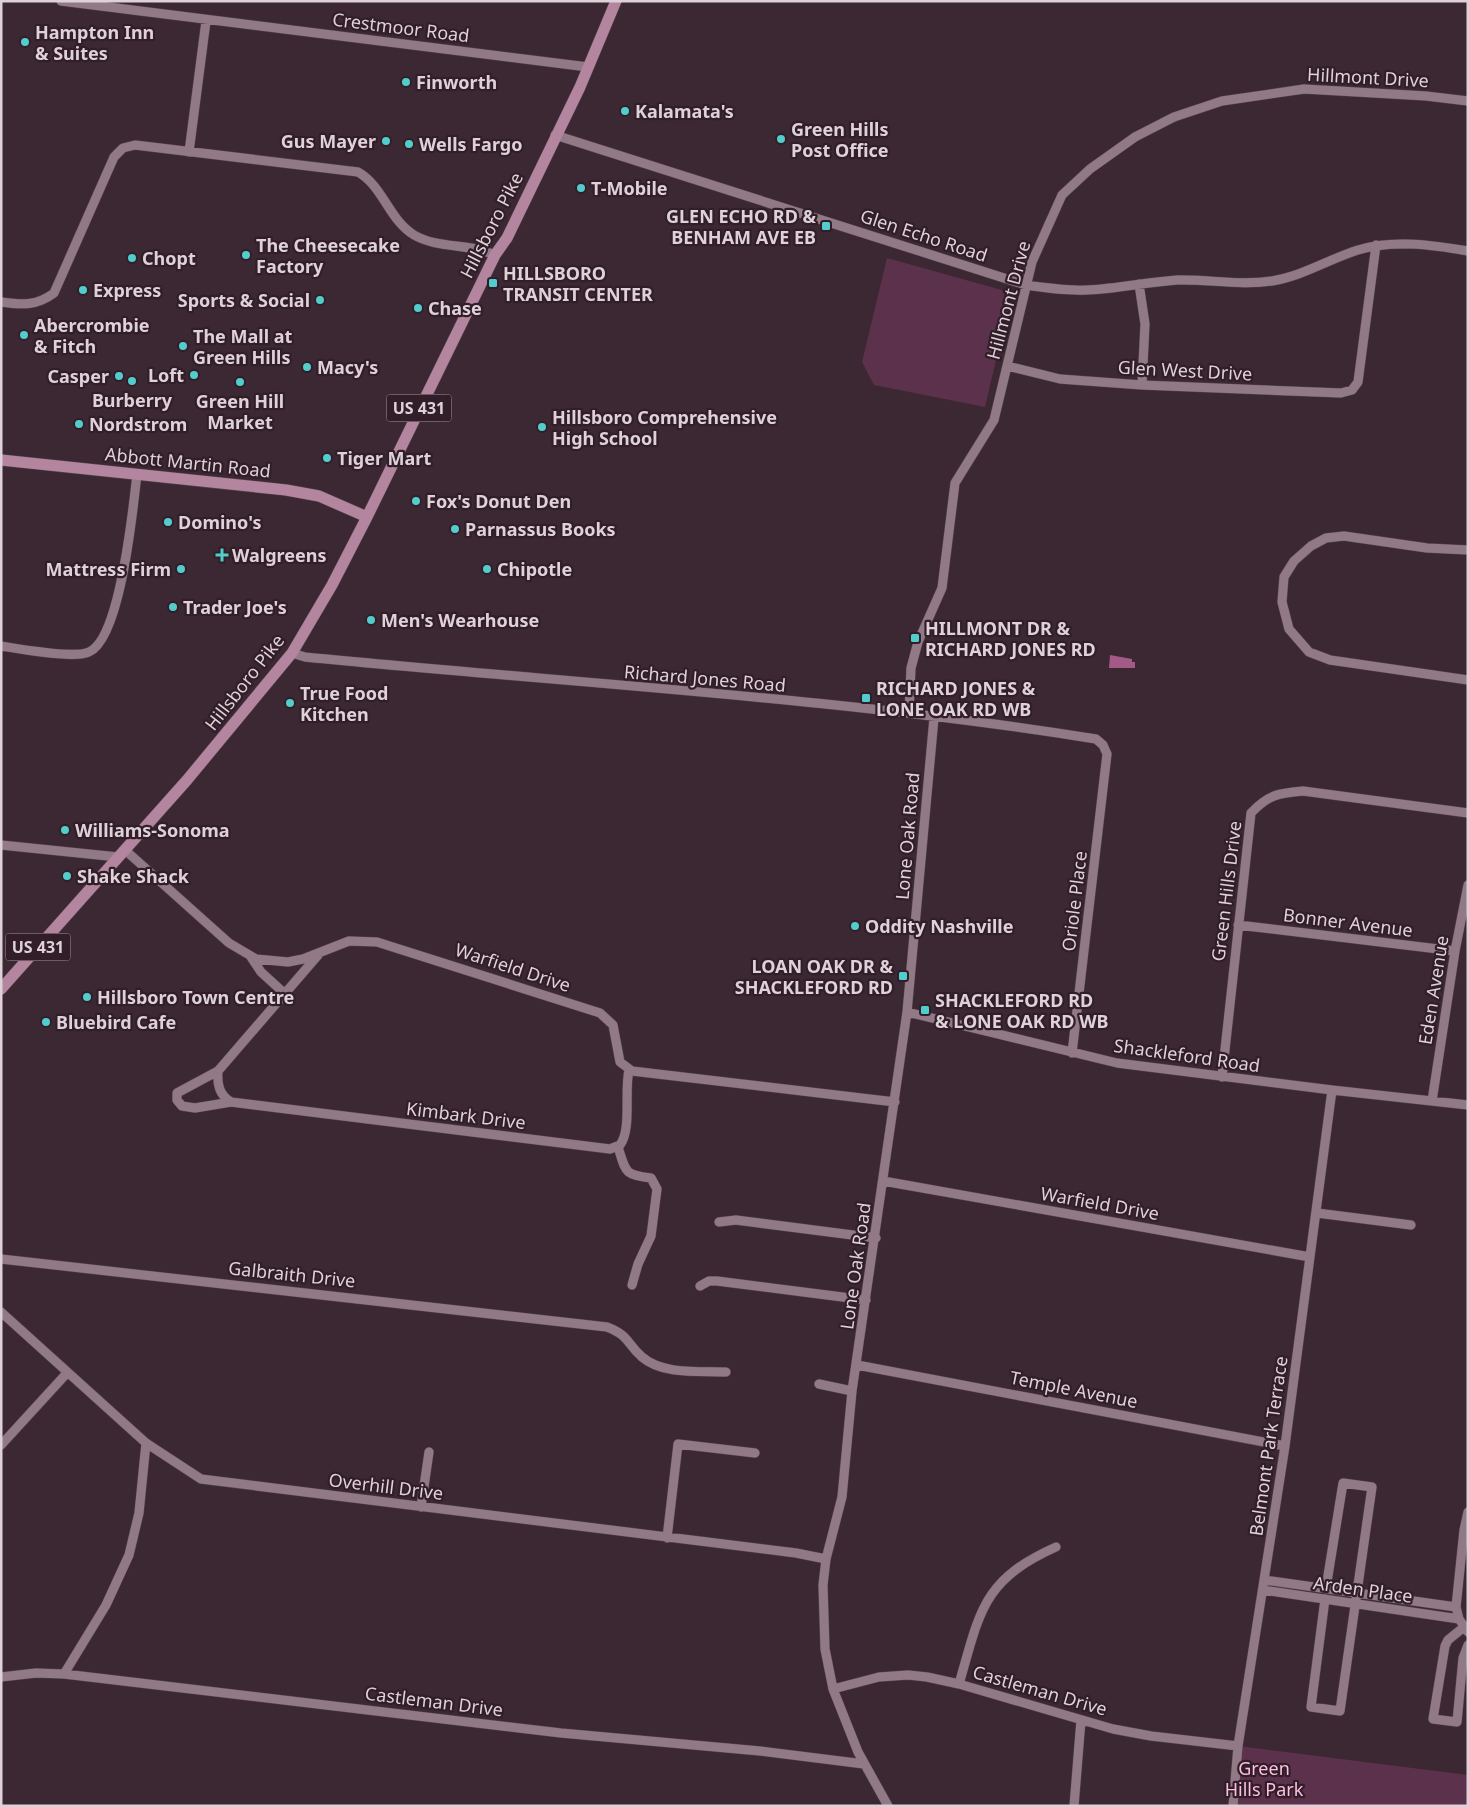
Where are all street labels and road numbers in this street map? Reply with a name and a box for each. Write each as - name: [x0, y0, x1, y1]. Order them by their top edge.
- street label: Crestmoor Road: [331, 7, 471, 47]
- street label: Hillmont Drive: [1307, 62, 1429, 92]
- street label: Hillsboro Pike: [454, 168, 528, 282]
- street label: Glen Echo Road: [857, 203, 991, 267]
- street label: Hillmont Drive: [981, 238, 1035, 362]
- street label: Glen West Drive: [1117, 354, 1253, 386]
- road number: US 431: [386, 394, 452, 422]
- street label: Abbott Martin Road: [104, 441, 272, 483]
- street label: Hillsboro Pike: [199, 629, 289, 735]
- street label: Richard Jones Road: [623, 659, 787, 697]
- street label: Lone Oak Road: [889, 771, 925, 901]
- street label: Green Hills Drive: [1205, 819, 1247, 963]
- street label: Oriole Place: [1056, 849, 1092, 953]
- street label: Bonner Avenue: [1282, 902, 1414, 942]
- road number: US 431: [5, 934, 70, 960]
- street label: Eden Avenue: [1413, 934, 1453, 1046]
- street label: Warfield Drive: [452, 937, 574, 997]
- street label: Shackleford Road: [1112, 1033, 1262, 1077]
- street label: Kimbark Drive: [405, 1096, 527, 1134]
- street label: Warfield Drive: [1039, 1181, 1161, 1225]
- street label: Lone Oak Road: [834, 1201, 876, 1331]
- street label: Galbraith Drive: [227, 1255, 357, 1293]
- street label: Belmont Park Terrace: [1243, 1354, 1293, 1538]
- street label: Temple Avenue: [1008, 1365, 1140, 1413]
- street label: Overhill Drive: [327, 1467, 445, 1505]
- street label: Arden Place: [1312, 1570, 1414, 1608]
- street label: Castleman Drive: [970, 1659, 1110, 1721]
- street label: Castleman Drive: [364, 1681, 504, 1721]

